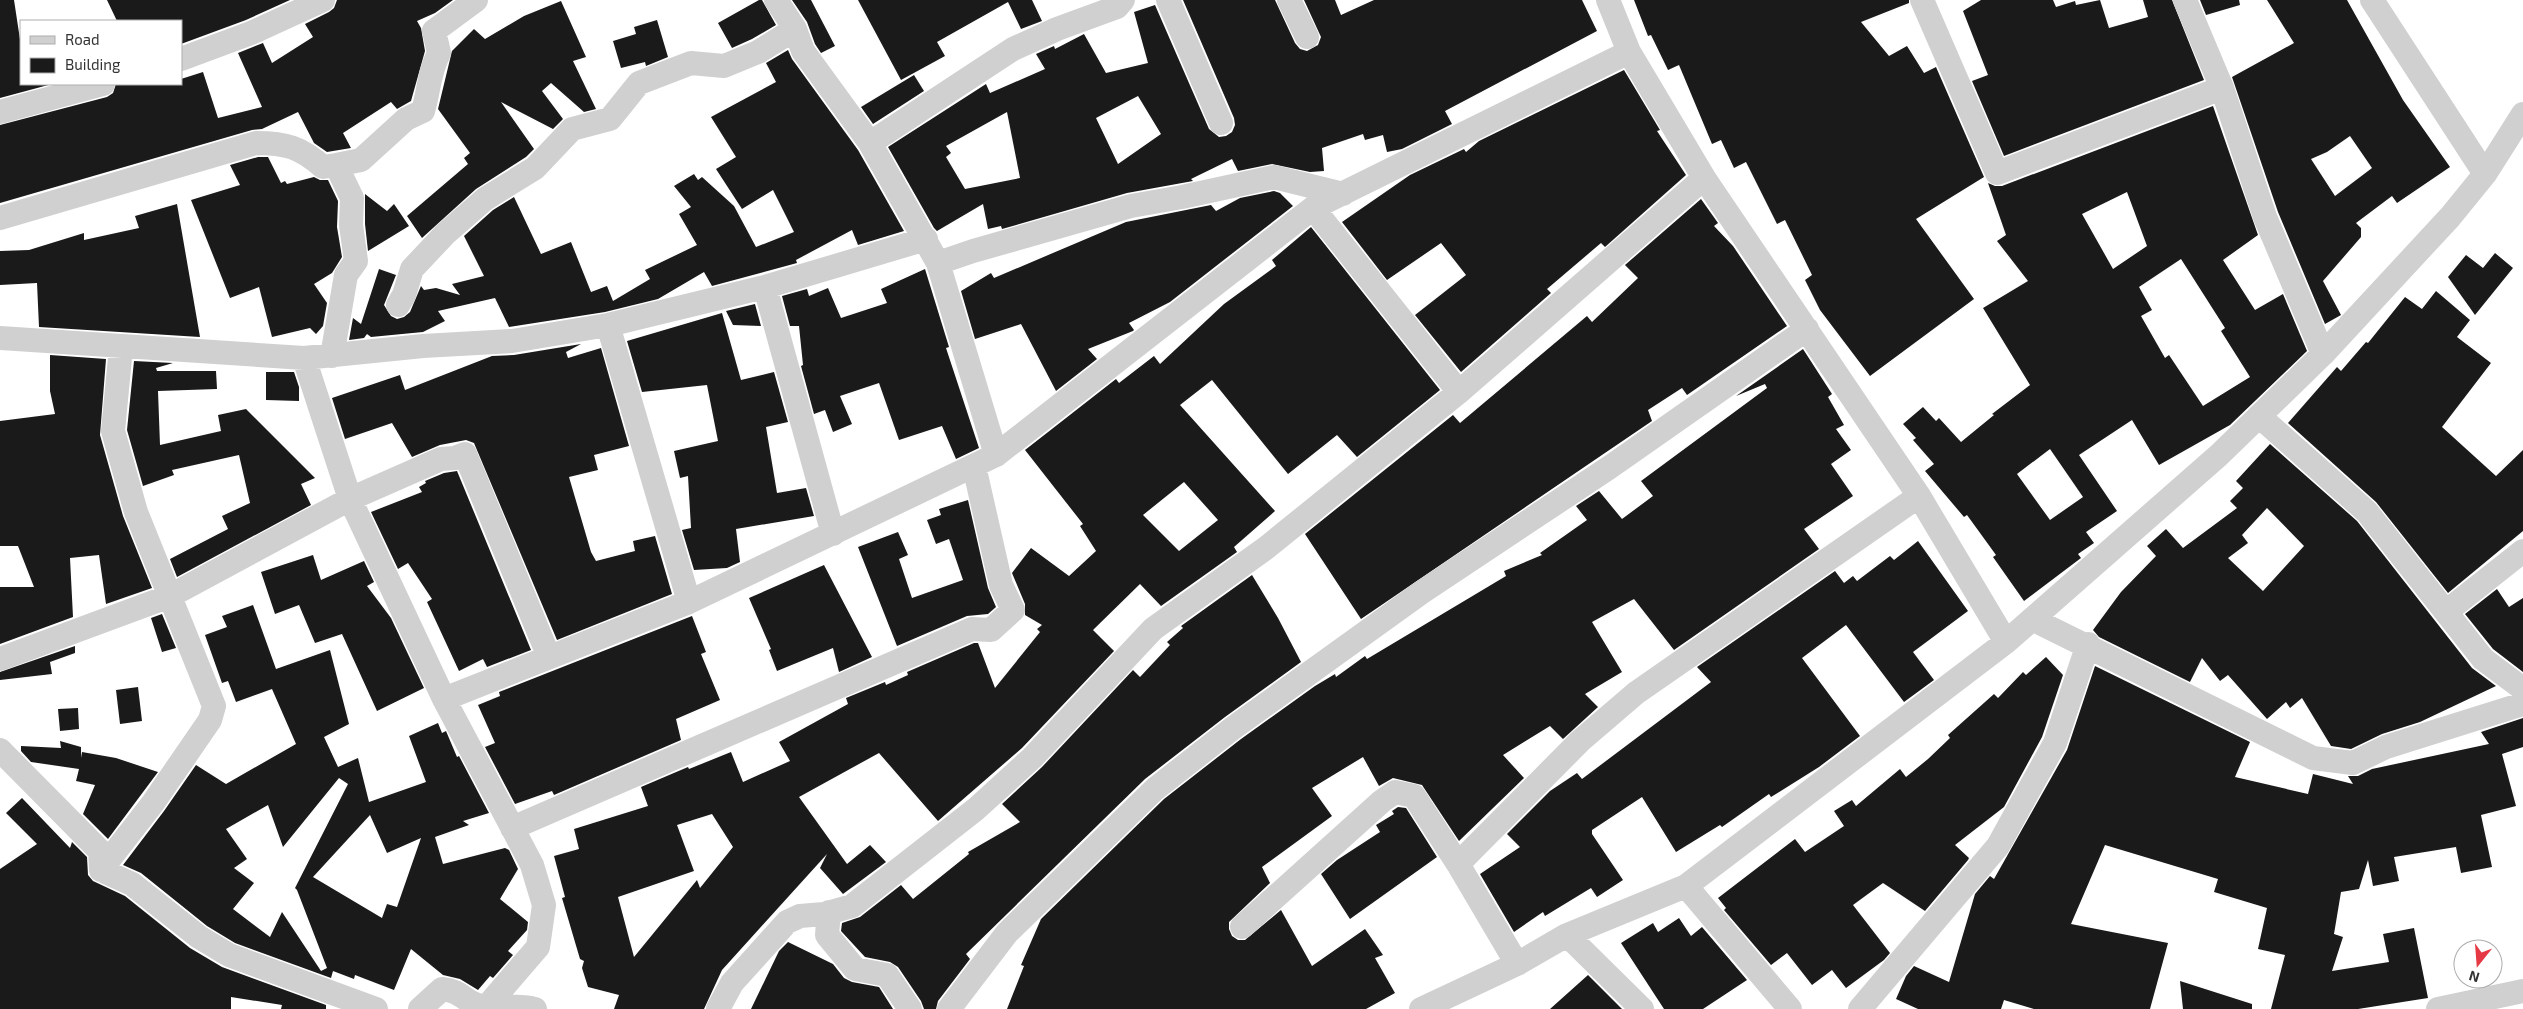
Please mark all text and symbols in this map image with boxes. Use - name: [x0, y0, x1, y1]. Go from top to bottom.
- legend: [20, 20, 182, 85]
- text: Road: [65, 30, 100, 48]
- text: Building: [65, 55, 121, 73]
- north arrow: [2453, 939, 2503, 989]
- text: N: [2467, 967, 2481, 987]

